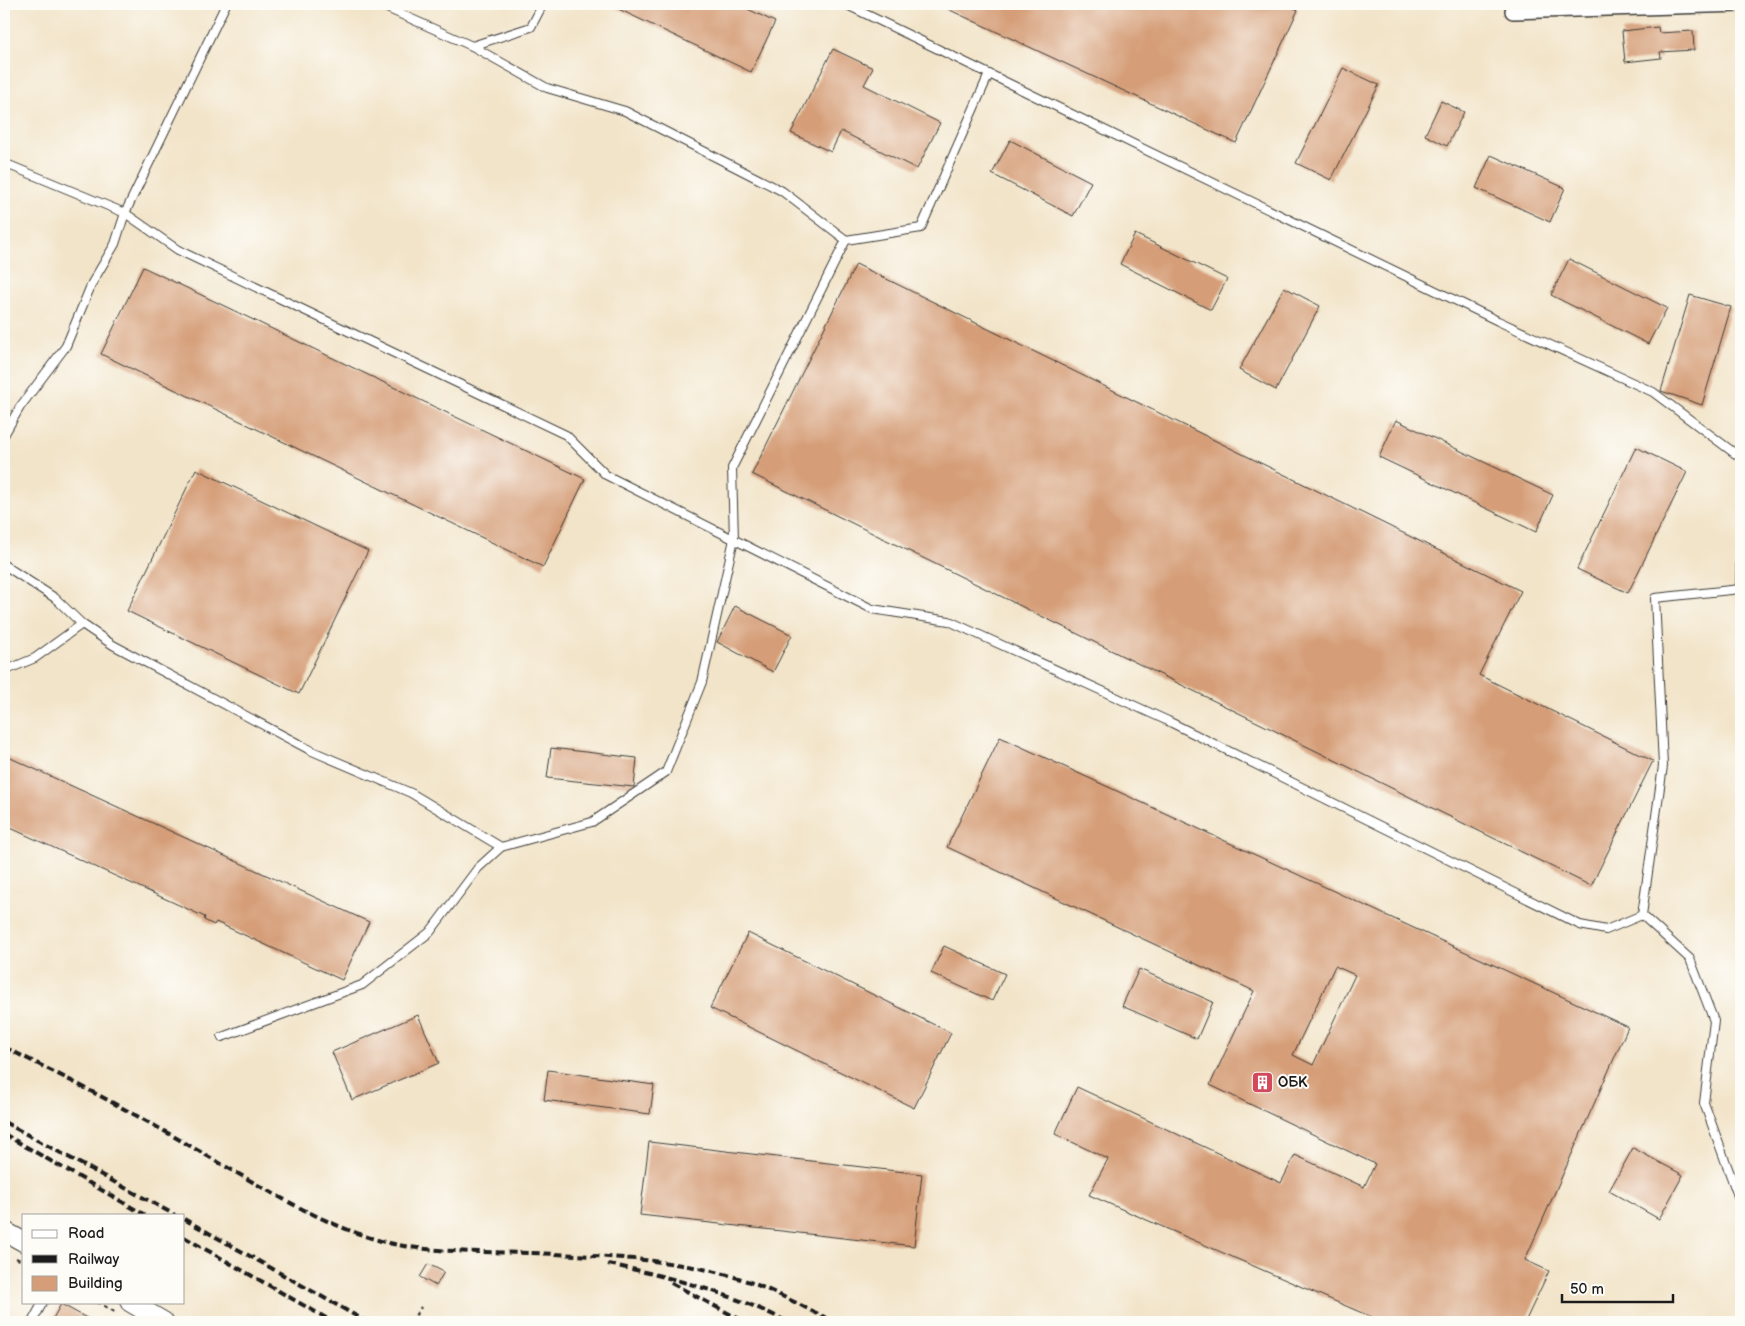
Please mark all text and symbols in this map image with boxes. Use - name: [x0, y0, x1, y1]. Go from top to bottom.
- building icon: ОБК: [1250, 1070, 1274, 1094]
- place label: ОБК: [1278, 1074, 1308, 1091]
- legend: [22, 1214, 185, 1304]
- text: Road: [68, 1224, 104, 1243]
- text: Railway: [68, 1250, 119, 1269]
- scale bar: [1562, 1271, 1674, 1303]
- text: Building: [68, 1274, 123, 1293]
- text: 50 m: [1570, 1280, 1604, 1299]

